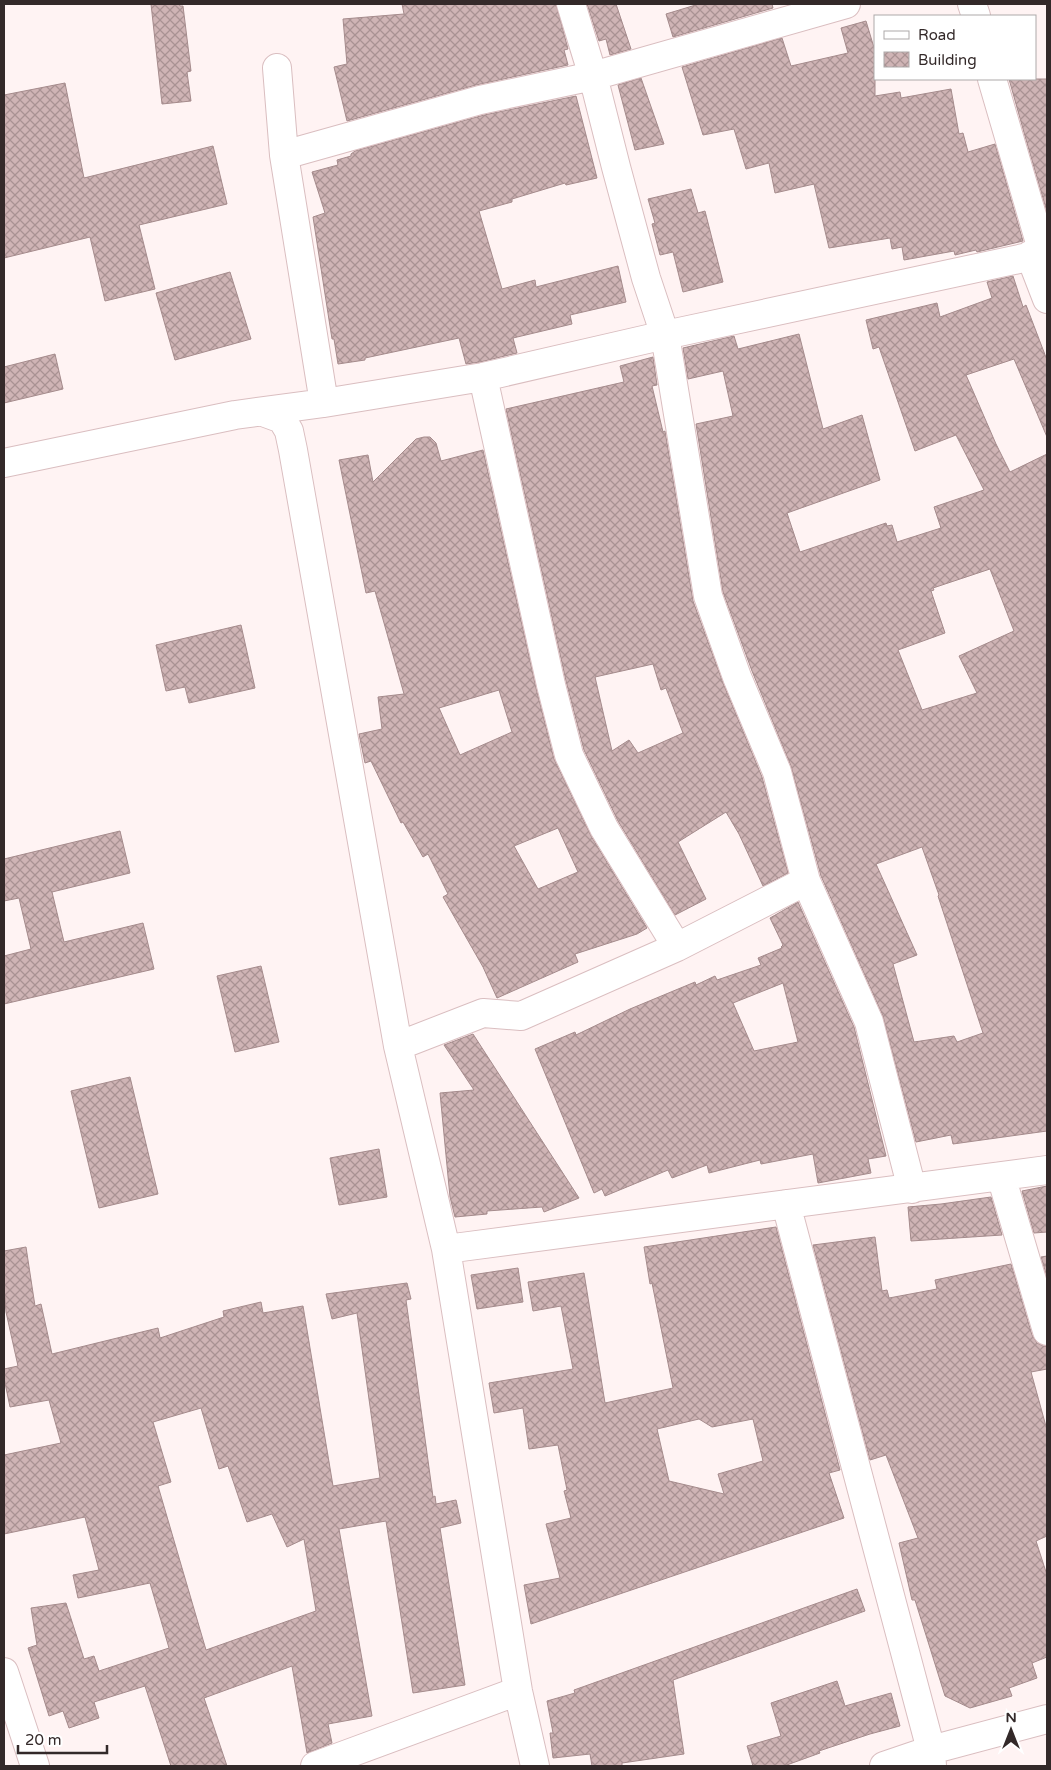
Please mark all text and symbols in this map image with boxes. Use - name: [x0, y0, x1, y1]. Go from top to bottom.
- legend: [874, 15, 1036, 80]
- text: Road: [918, 26, 956, 44]
- text: Building: [918, 51, 977, 69]
- north arrow: [986, 1705, 1036, 1755]
- text: N: [1005, 1709, 1017, 1726]
- scale bar: [18, 1722, 106, 1754]
- text: 20 m: [25, 1731, 62, 1749]

